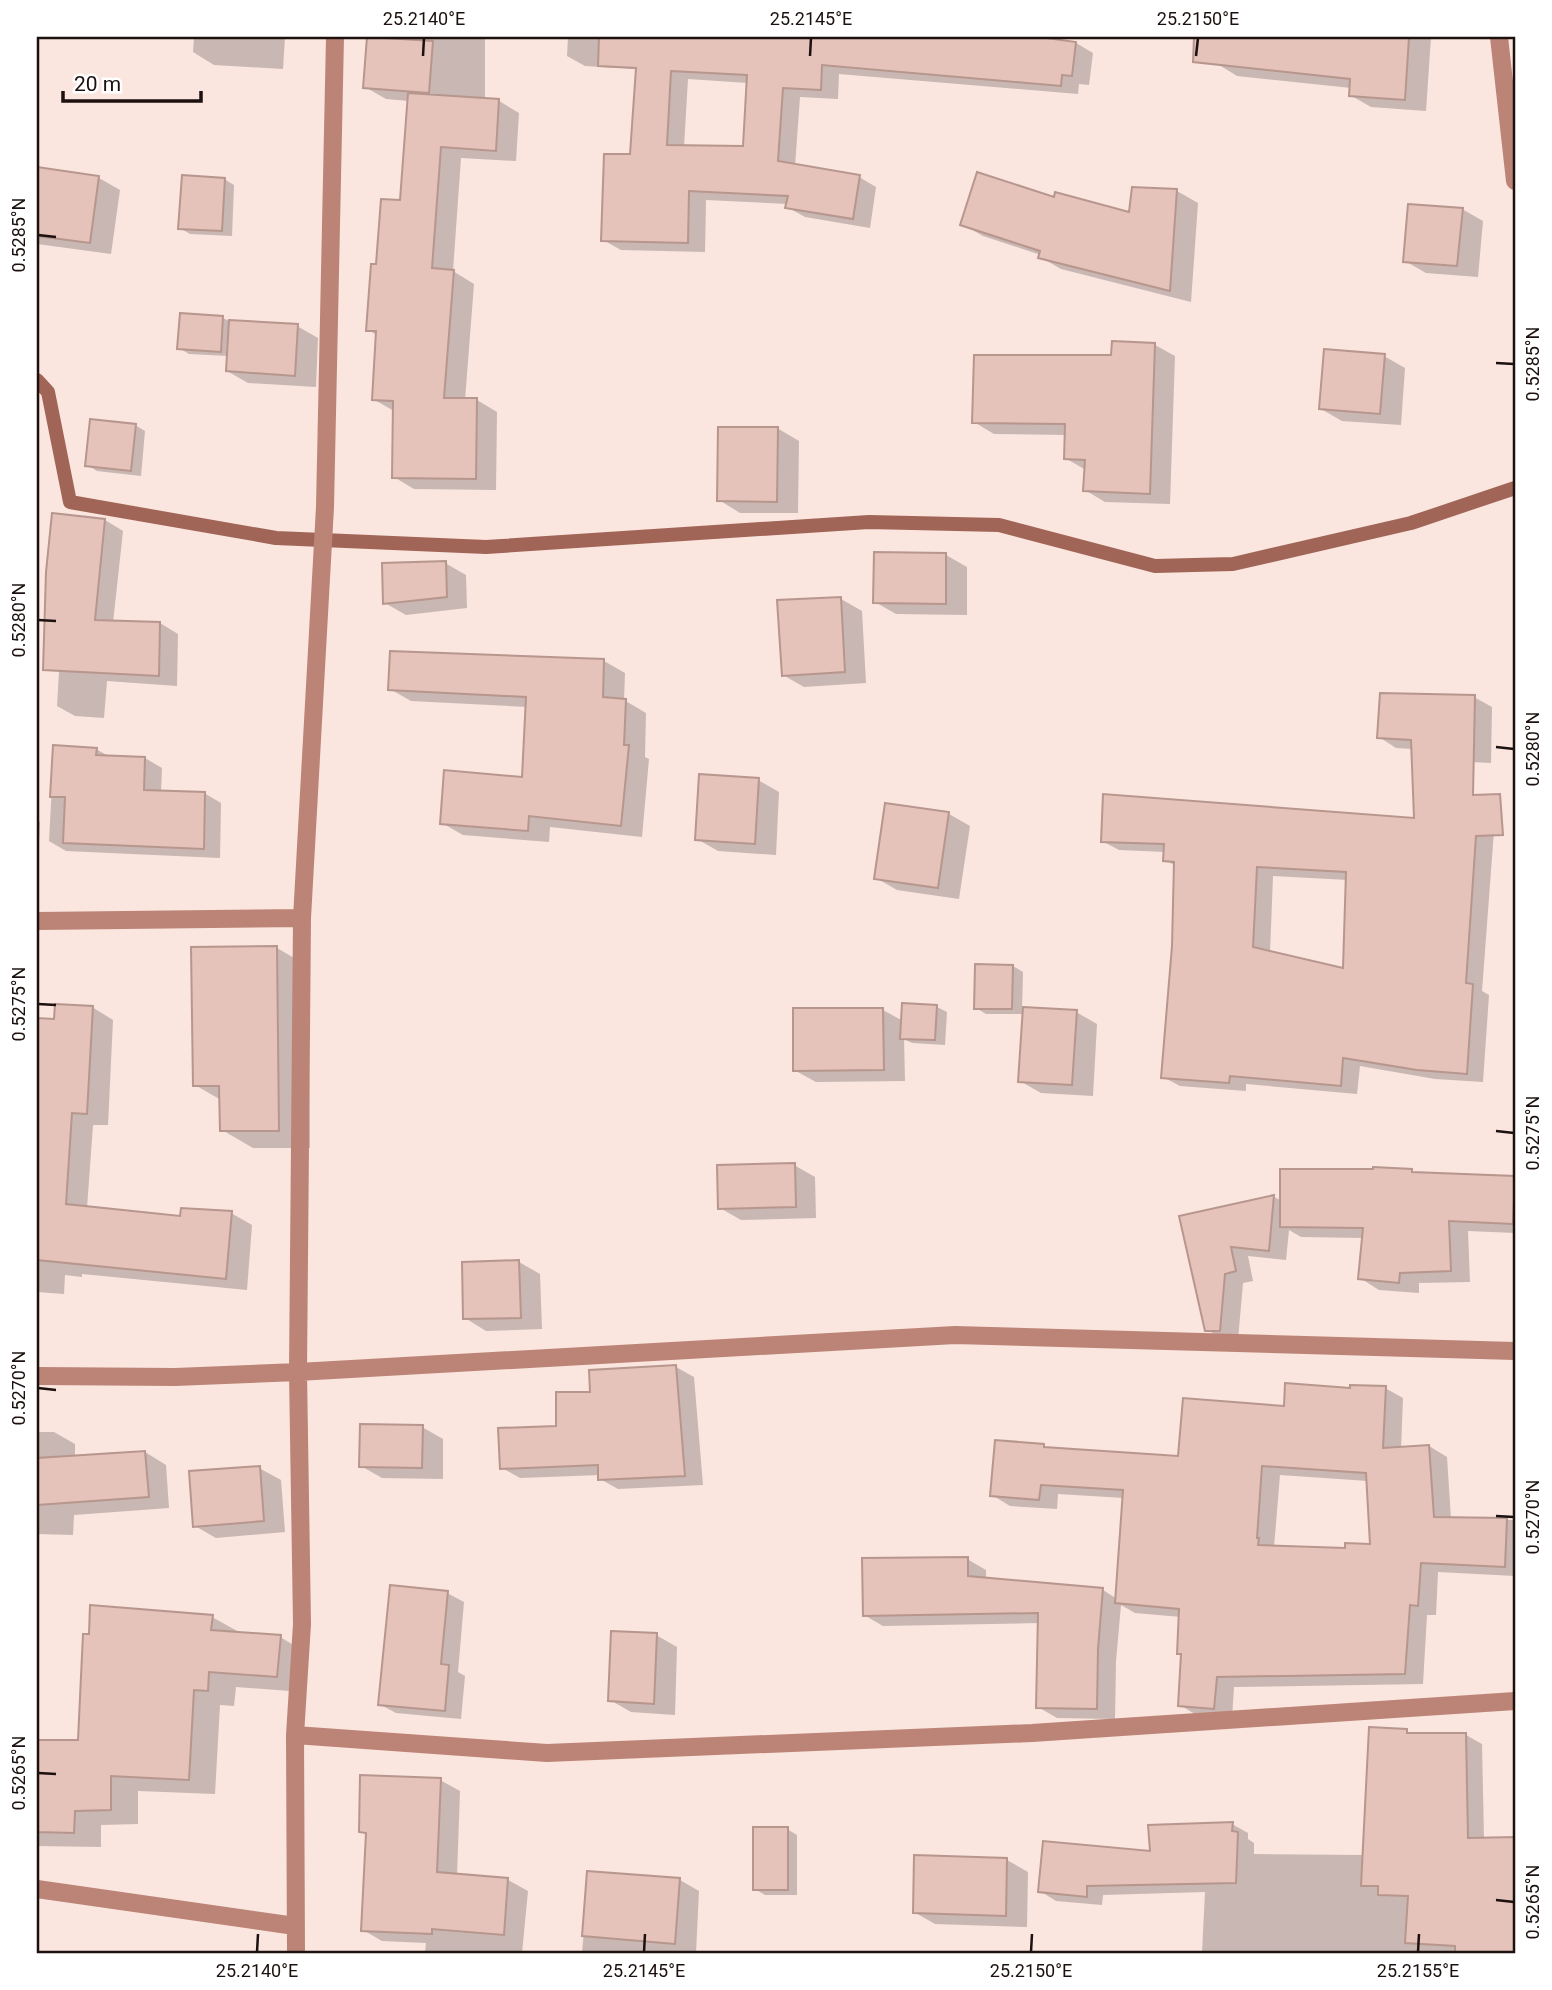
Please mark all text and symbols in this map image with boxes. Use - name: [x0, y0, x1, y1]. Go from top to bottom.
- text: 25.2140°E: [383, 8, 465, 29]
- text: 25.2145°E: [770, 8, 852, 29]
- text: 25.2150°E: [1157, 8, 1239, 29]
- scale bar: [63, 60, 201, 104]
- text: 20 m: [74, 72, 121, 96]
- text: 0.5285°N: [8, 198, 29, 272]
- text: 0.5285°N: [1522, 327, 1543, 401]
- text: 0.5280°N: [8, 583, 29, 657]
- text: 0.5280°N: [1522, 712, 1543, 786]
- text: 0.5275°N: [8, 967, 29, 1041]
- text: 0.5275°N: [1522, 1096, 1543, 1170]
- text: 0.5270°N: [8, 1351, 29, 1425]
- text: 0.5270°N: [1522, 1480, 1543, 1554]
- text: 0.5265°N: [8, 1736, 29, 1810]
- text: 0.5265°N: [1522, 1865, 1543, 1939]
- text: 25.2140°E: [216, 1960, 298, 1981]
- text: 25.2145°E: [603, 1960, 685, 1981]
- text: 25.2150°E: [990, 1960, 1072, 1981]
- text: 25.2155°E: [1377, 1960, 1459, 1981]

